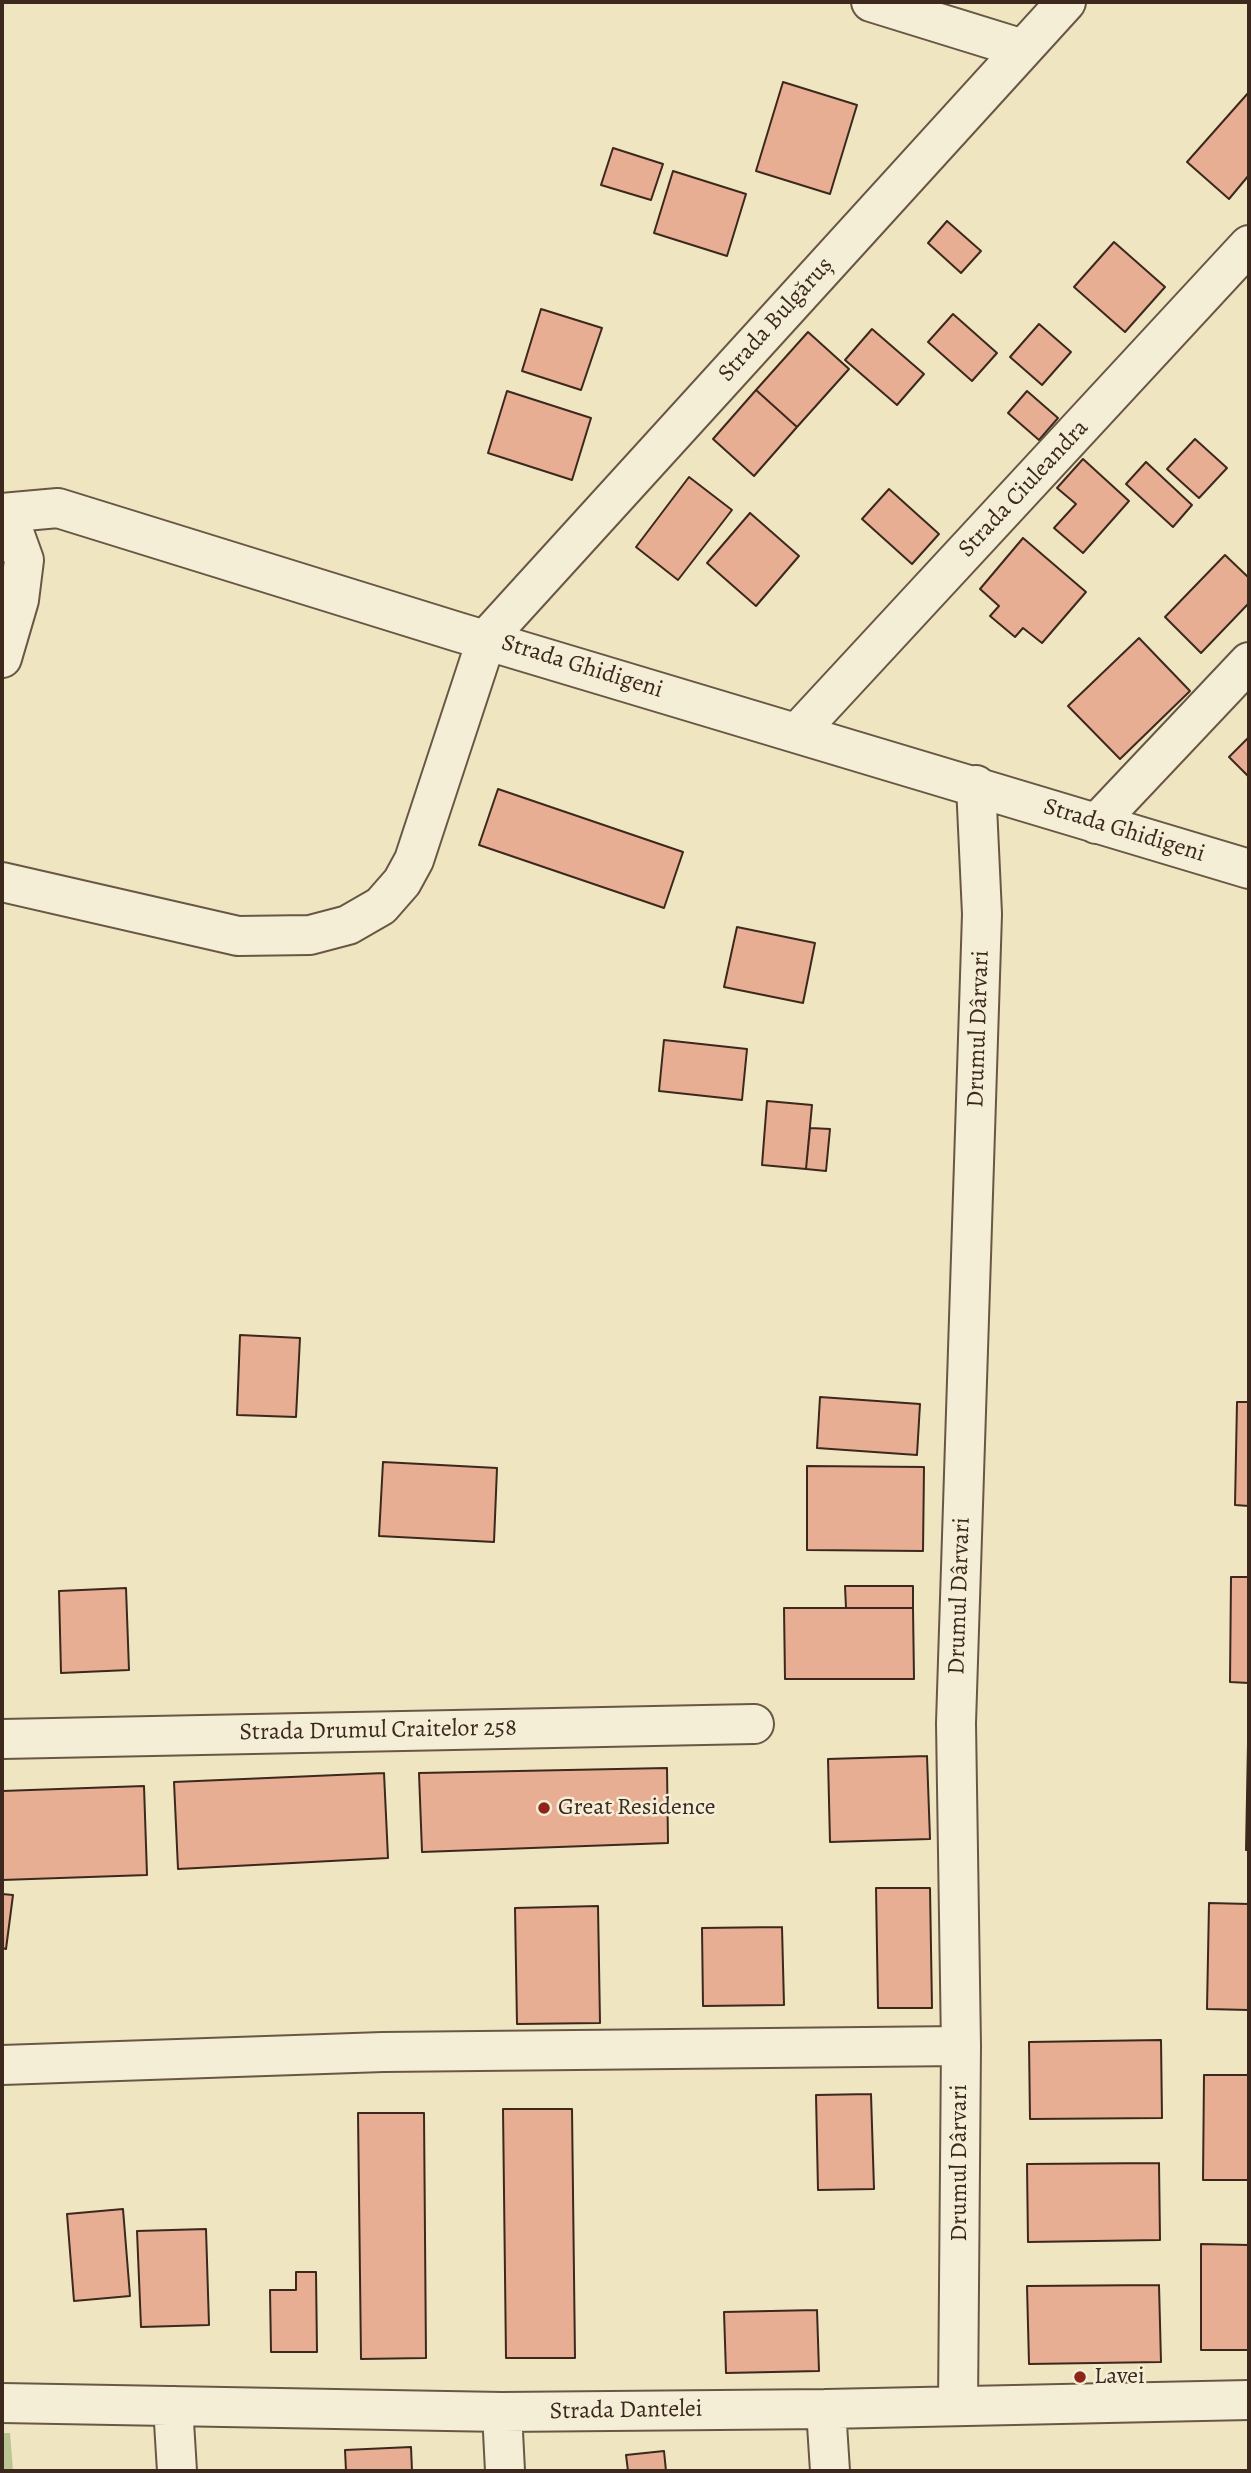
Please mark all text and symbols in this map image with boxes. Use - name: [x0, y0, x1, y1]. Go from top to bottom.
- street label: Strada Bulgăruș: [713, 252, 839, 388]
- street label: Strada Ciuleandra: [953, 414, 1095, 564]
- street label: Strada Ghidigeni: [498, 629, 666, 705]
- street label: Strada Ghidigeni: [1040, 793, 1208, 869]
- street label: Drumul Dârvari: [962, 950, 996, 1108]
- street label: Drumul Dârvari: [943, 1517, 977, 1675]
- street label: Strada Drumul Craitelor 258: [239, 1714, 517, 1748]
- place label: Great Residence: [558, 1794, 716, 1822]
- marker: Great Residence: [536, 1800, 552, 1816]
- street label: Drumul Dârvari: [946, 2084, 974, 2242]
- place label: Lavei: [1094, 2363, 1145, 2391]
- marker: Lavei: [1072, 2369, 1088, 2385]
- street label: Strada Dantelei: [549, 2395, 703, 2427]

